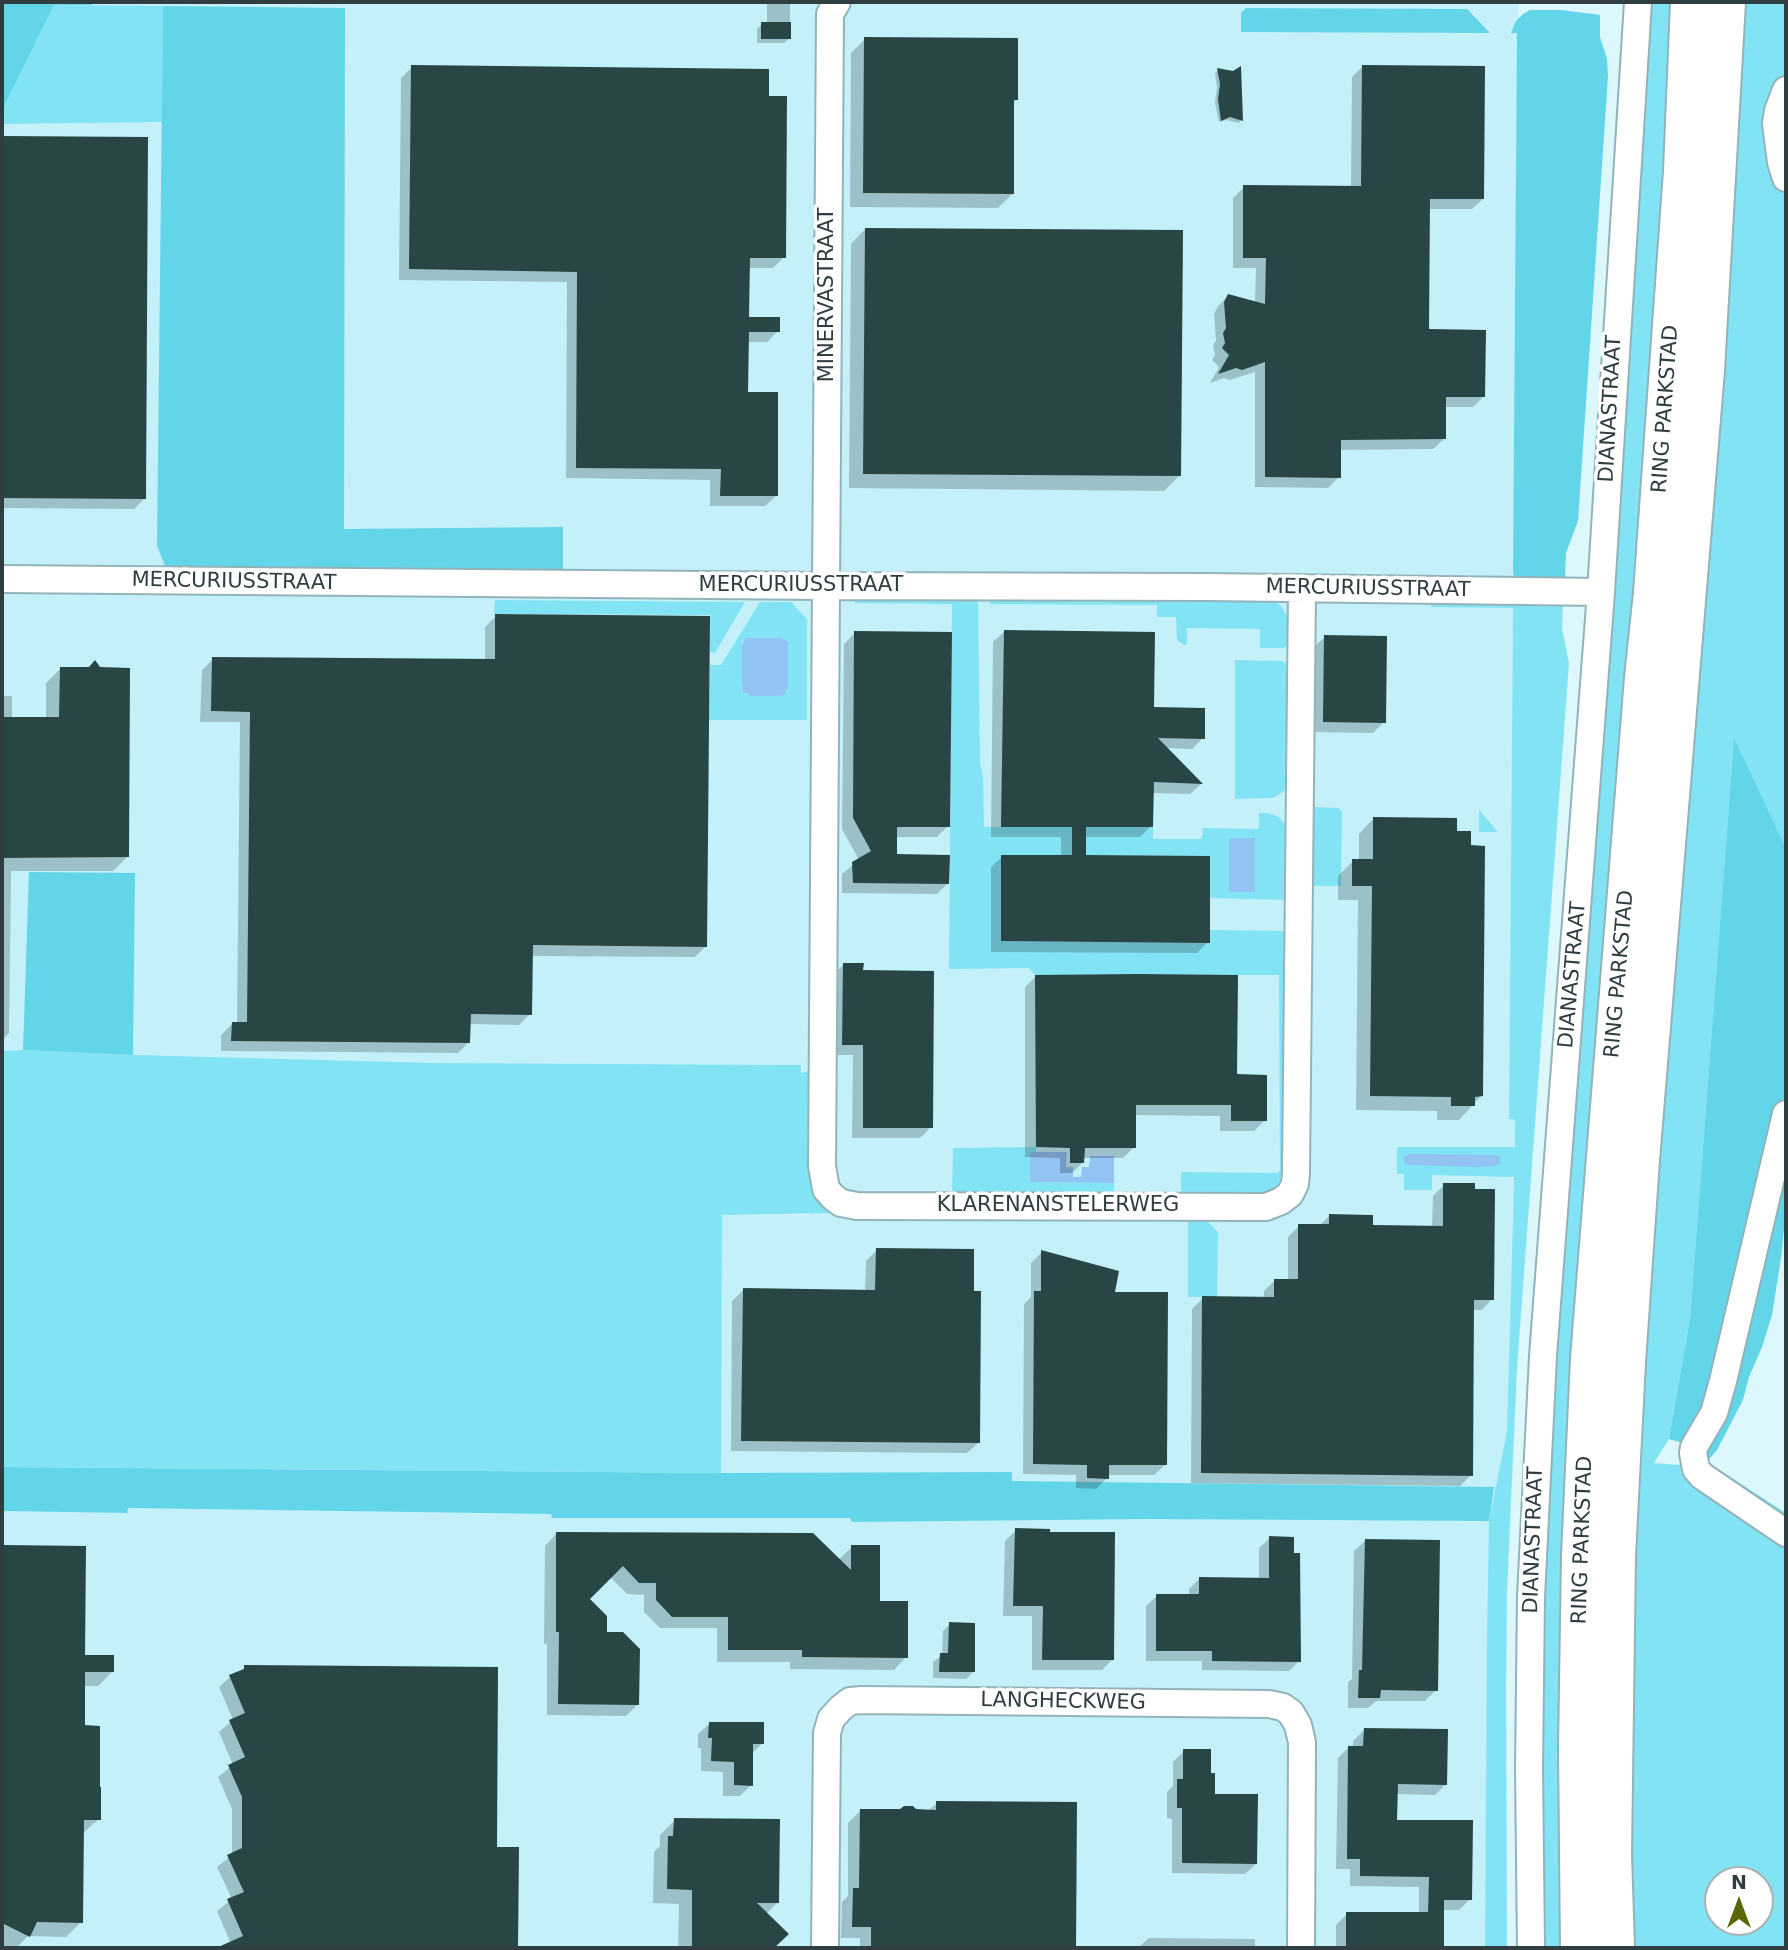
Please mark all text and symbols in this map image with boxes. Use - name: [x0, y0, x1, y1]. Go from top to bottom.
- street label: MINERVASTRAAT: [815, 208, 841, 382]
- street label: RING PARKSTAD: [1648, 324, 1684, 494]
- street label: DIANASTRAAT: [1595, 335, 1627, 483]
- street label: MERCURIUSSTRAAT: [131, 568, 337, 596]
- street label: MERCURIUSSTRAAT: [699, 573, 903, 599]
- street label: MERCURIUSSTRAAT: [1265, 575, 1471, 603]
- street label: RING PARKSTAD: [1600, 889, 1640, 1059]
- street label: DIANASTRAAT: [1554, 901, 1592, 1049]
- street label: KLARENANSTELERWEG: [937, 1193, 1179, 1219]
- street label: RING PARKSTAD: [1567, 1455, 1599, 1625]
- street label: DIANASTRAAT: [1519, 1466, 1549, 1614]
- street label: LANGHECKWEG: [980, 1688, 1146, 1716]
- north arrow: [1704, 1866, 1774, 1936]
- text: N: [1731, 1871, 1747, 1893]

